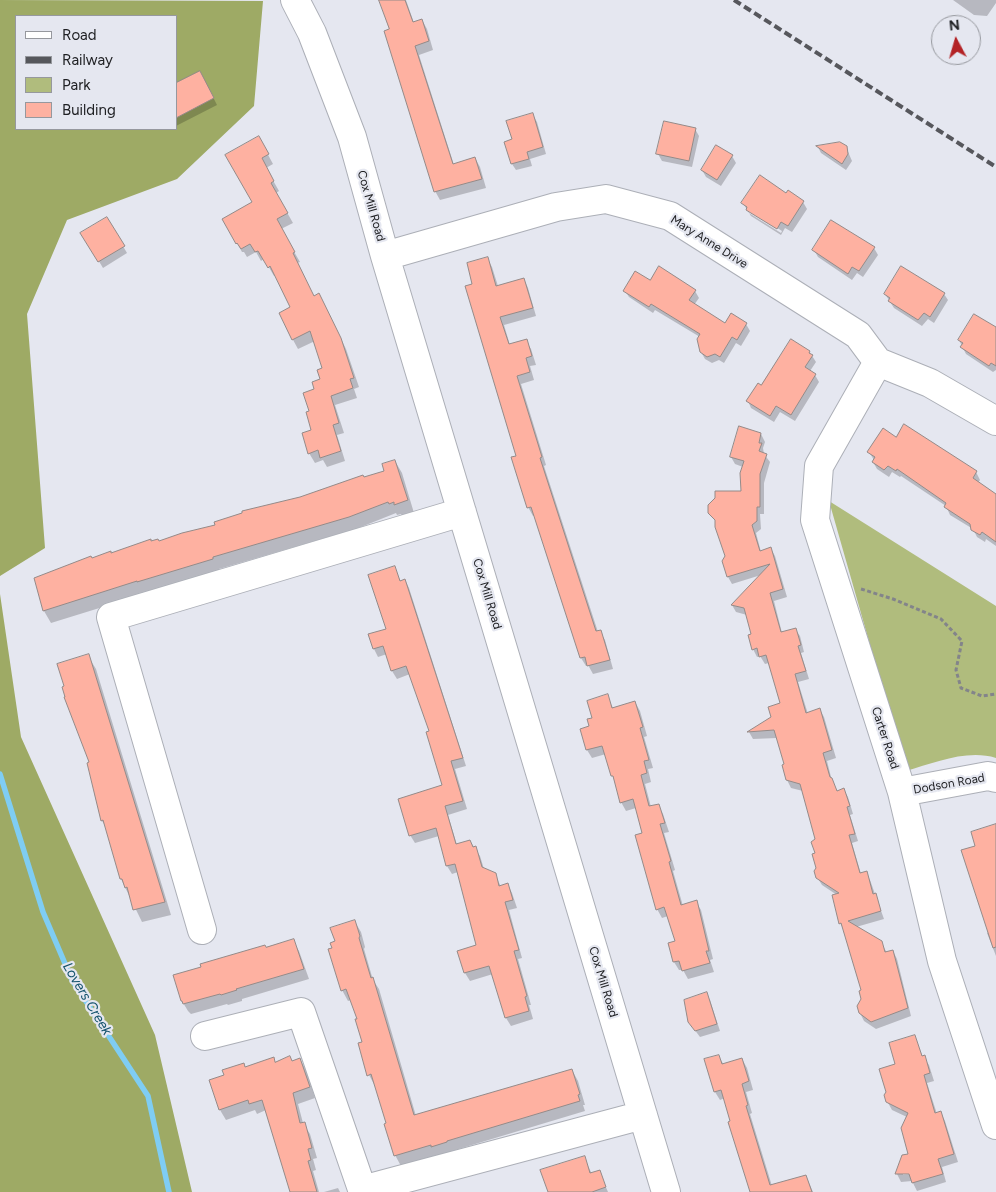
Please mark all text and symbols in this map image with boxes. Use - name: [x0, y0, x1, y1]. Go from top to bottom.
- legend: [15, 15, 178, 130]
- north arrow: [931, 15, 981, 65]
- text: N: [948, 17, 961, 35]
- text: Road: [62, 26, 97, 44]
- text: Railway: [62, 51, 113, 69]
- text: Park: [62, 76, 91, 94]
- text: Building: [62, 101, 116, 119]
- street label: Cox Mill Road: [354, 169, 388, 243]
- street label: Mary Anne Drive: [668, 212, 750, 272]
- street label: Cox Mill Road: [469, 557, 505, 631]
- street label: Carter Road: [868, 705, 902, 771]
- street label: Dodson Road: [912, 771, 986, 797]
- street label: Cox Mill Road: [585, 945, 621, 1019]
- water label: Lovers Creek: [59, 960, 115, 1038]

